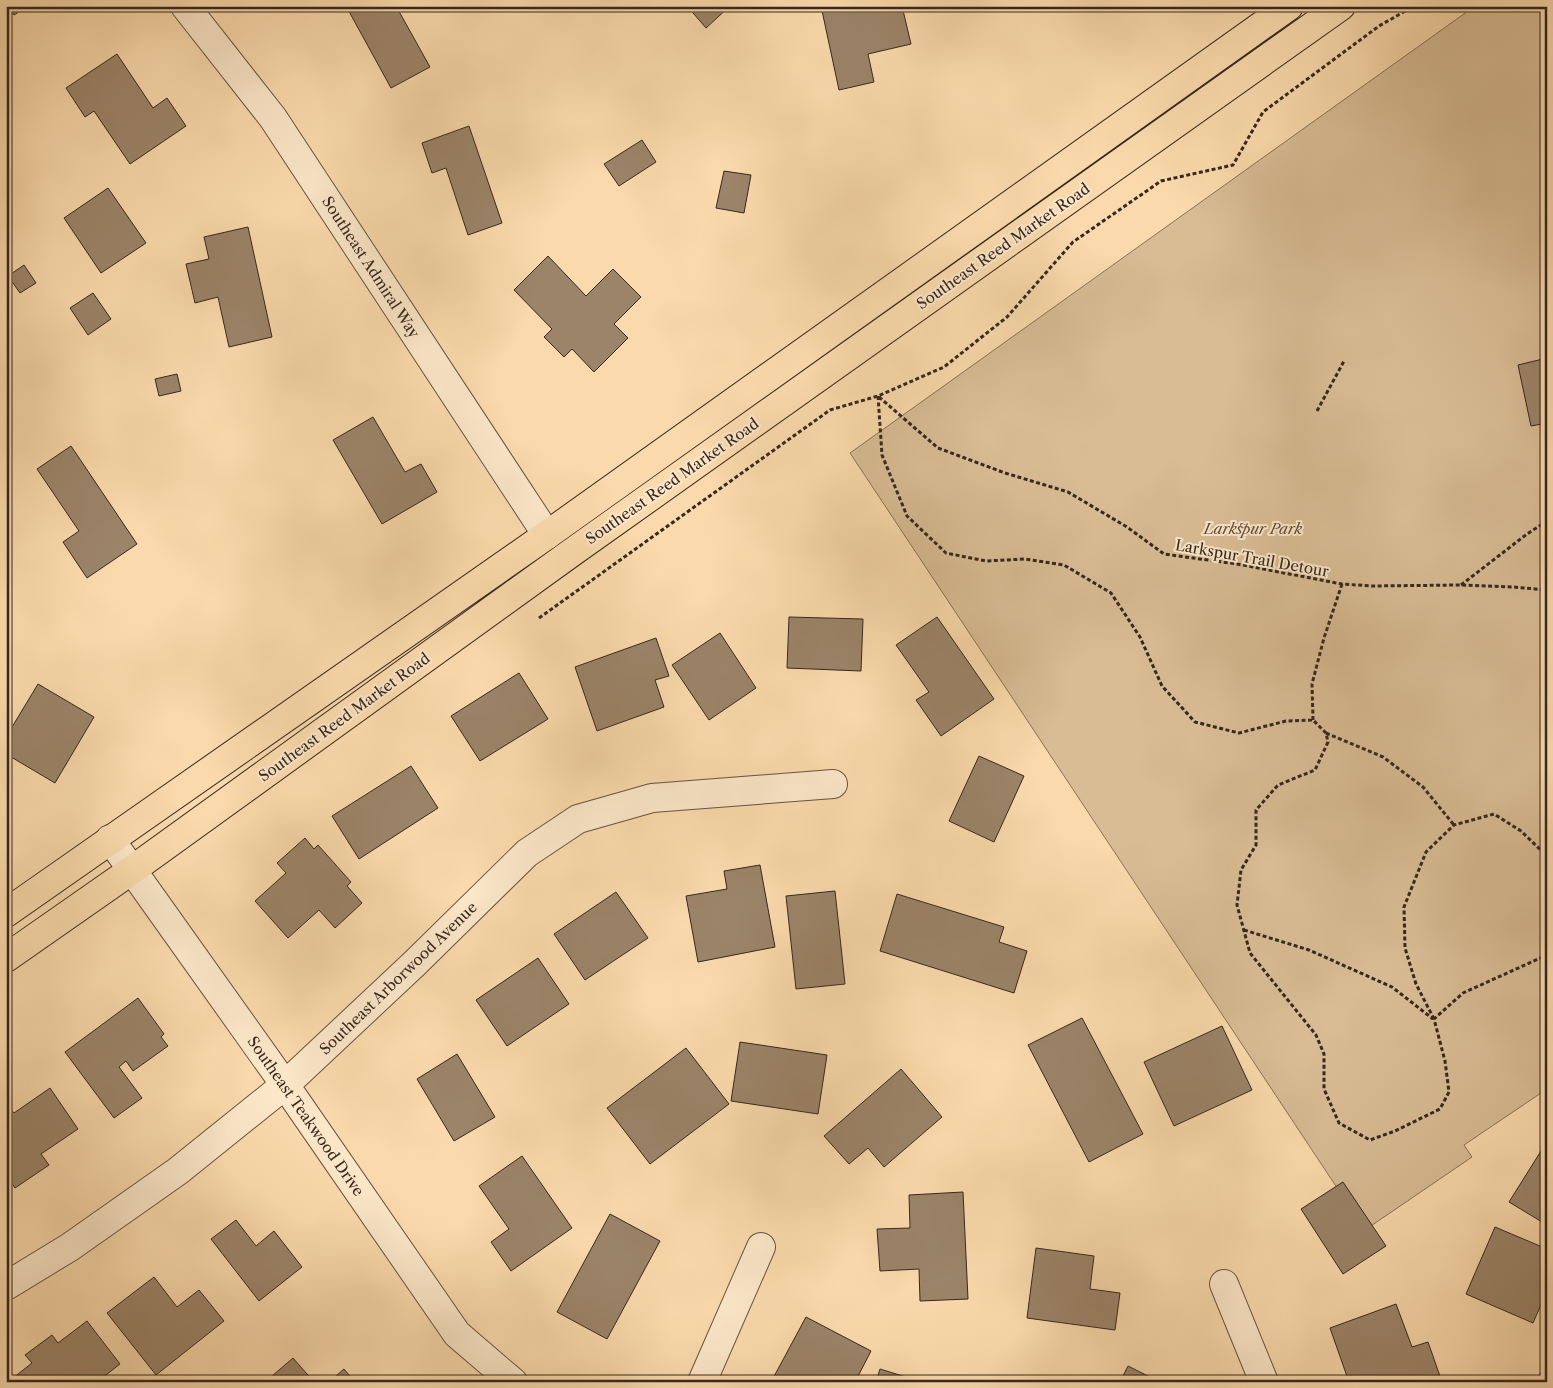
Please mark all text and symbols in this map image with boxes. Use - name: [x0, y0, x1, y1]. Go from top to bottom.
- street label: Southeast Reed Market Road: [913, 179, 1093, 313]
- street label: Southeast Admiral Way: [318, 193, 424, 342]
- street label: Southeast Reed Market Road: [582, 414, 762, 548]
- park label: Larkspur Park: [1203, 519, 1303, 538]
- street label: Larkspur Trail Detour: [1174, 535, 1331, 581]
- street label: Southeast Reed Market Road: [255, 648, 433, 786]
- street label: Southeast Arborwood Avenue: [315, 898, 481, 1058]
- street label: Southeast Teakwood Drive: [244, 1032, 368, 1200]

